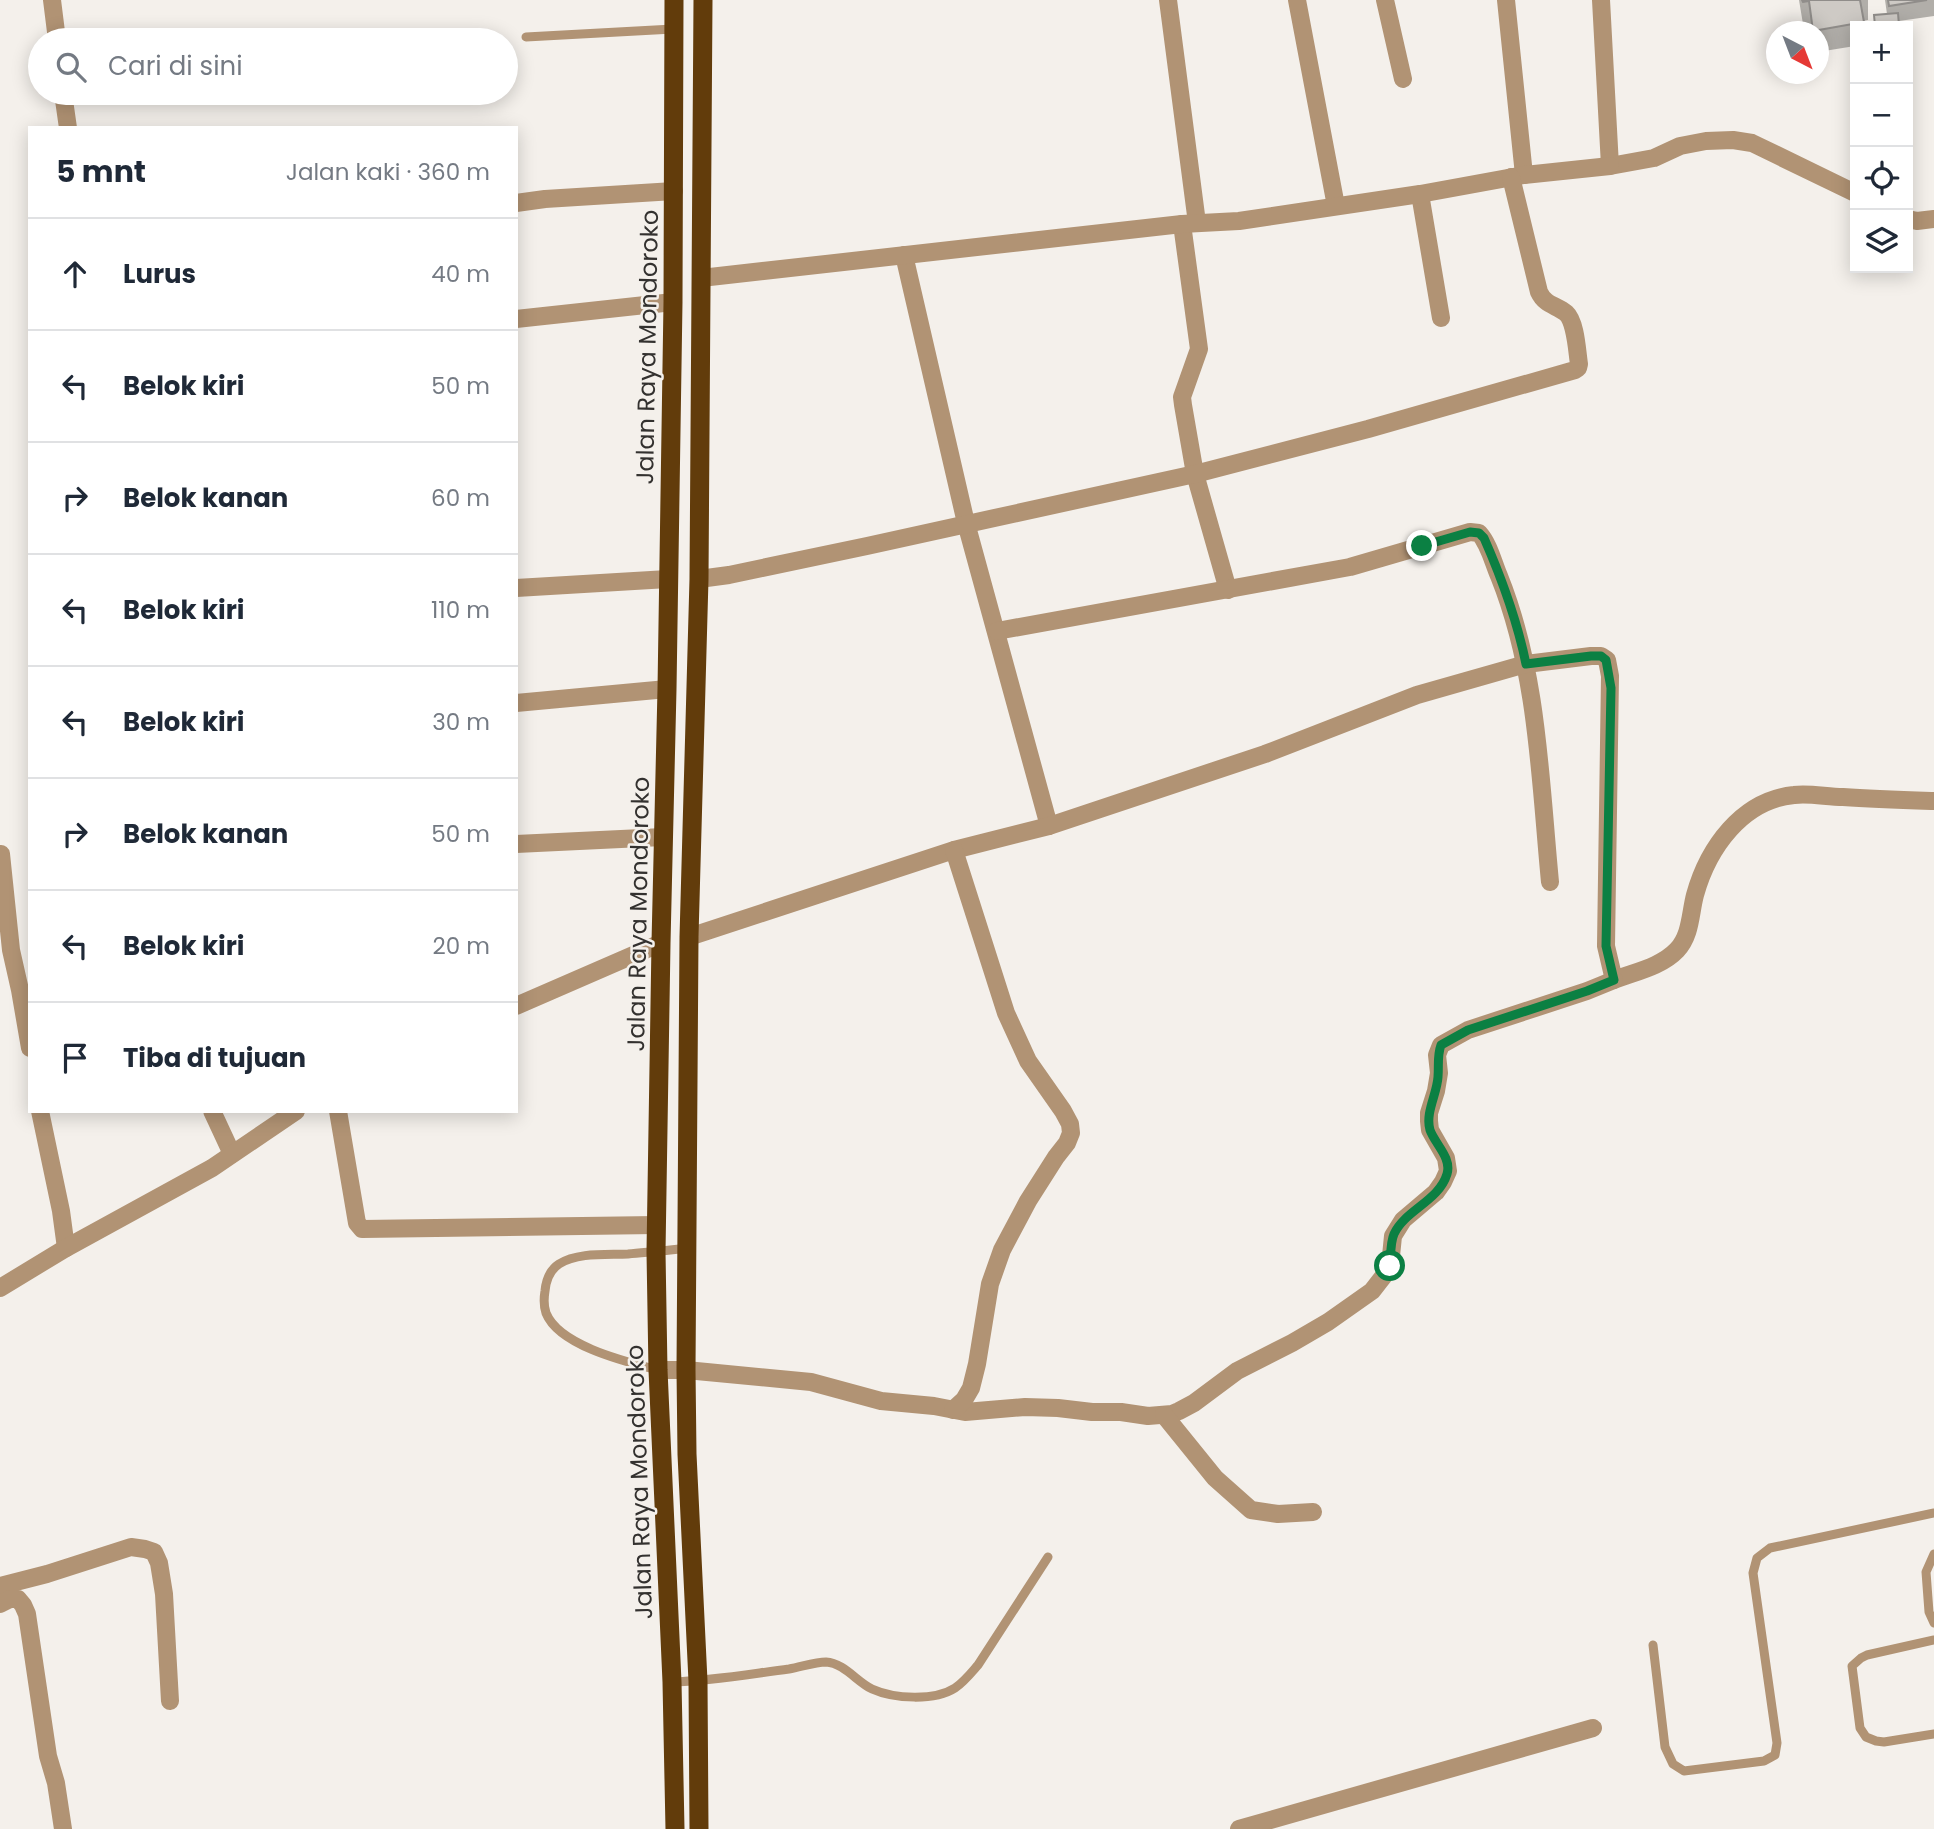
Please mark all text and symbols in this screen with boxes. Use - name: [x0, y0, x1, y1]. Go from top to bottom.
- north arrow: [1766, 21, 1829, 84]
- map controls: [1850, 21, 1913, 273]
- button: +: [1850, 21, 1913, 84]
- search box: [28, 28, 518, 105]
- icon: search: [52, 48, 90, 86]
- text: Cari di sini: [108, 48, 243, 84]
- button: −: [1850, 84, 1913, 147]
- button: locate: [1850, 147, 1913, 210]
- text: 5 mnt: [56, 150, 146, 193]
- text: Jalan kaki · 360 m: [286, 156, 490, 188]
- street label: Jalan Raya Mondoroko: [628, 209, 666, 485]
- button: layers: [1850, 210, 1913, 273]
- icon: ahead: [56, 255, 94, 293]
- text: Lurus: [123, 256, 196, 292]
- text: 40 m: [431, 258, 490, 290]
- icon: left: [56, 367, 94, 405]
- text: Belok kiri: [123, 368, 245, 404]
- text: 50 m: [431, 370, 490, 402]
- icon: right: [56, 479, 94, 517]
- text: Belok kanan: [123, 480, 288, 516]
- text: 60 m: [431, 482, 490, 514]
- route end: [1406, 530, 1437, 561]
- icon: left: [56, 591, 94, 629]
- text: Belok kiri: [123, 592, 245, 628]
- text: 110 m: [431, 594, 490, 626]
- icon: left: [56, 703, 94, 741]
- text: Belok kiri: [123, 704, 245, 740]
- text: 30 m: [432, 706, 490, 738]
- street label: Jalan Raya Mondoroko: [619, 776, 657, 1052]
- icon: right: [56, 815, 94, 853]
- text: Belok kanan: [123, 816, 288, 852]
- text: 50 m: [431, 818, 490, 850]
- icon: left: [56, 927, 94, 965]
- text: Belok kiri: [123, 928, 245, 964]
- text: 20 m: [432, 930, 490, 962]
- icon: arrive: [56, 1039, 94, 1077]
- text: Tiba di tujuan: [123, 1040, 306, 1076]
- route start: [1374, 1250, 1405, 1281]
- street label: Jalan Raya Mondoroko: [618, 1344, 660, 1620]

